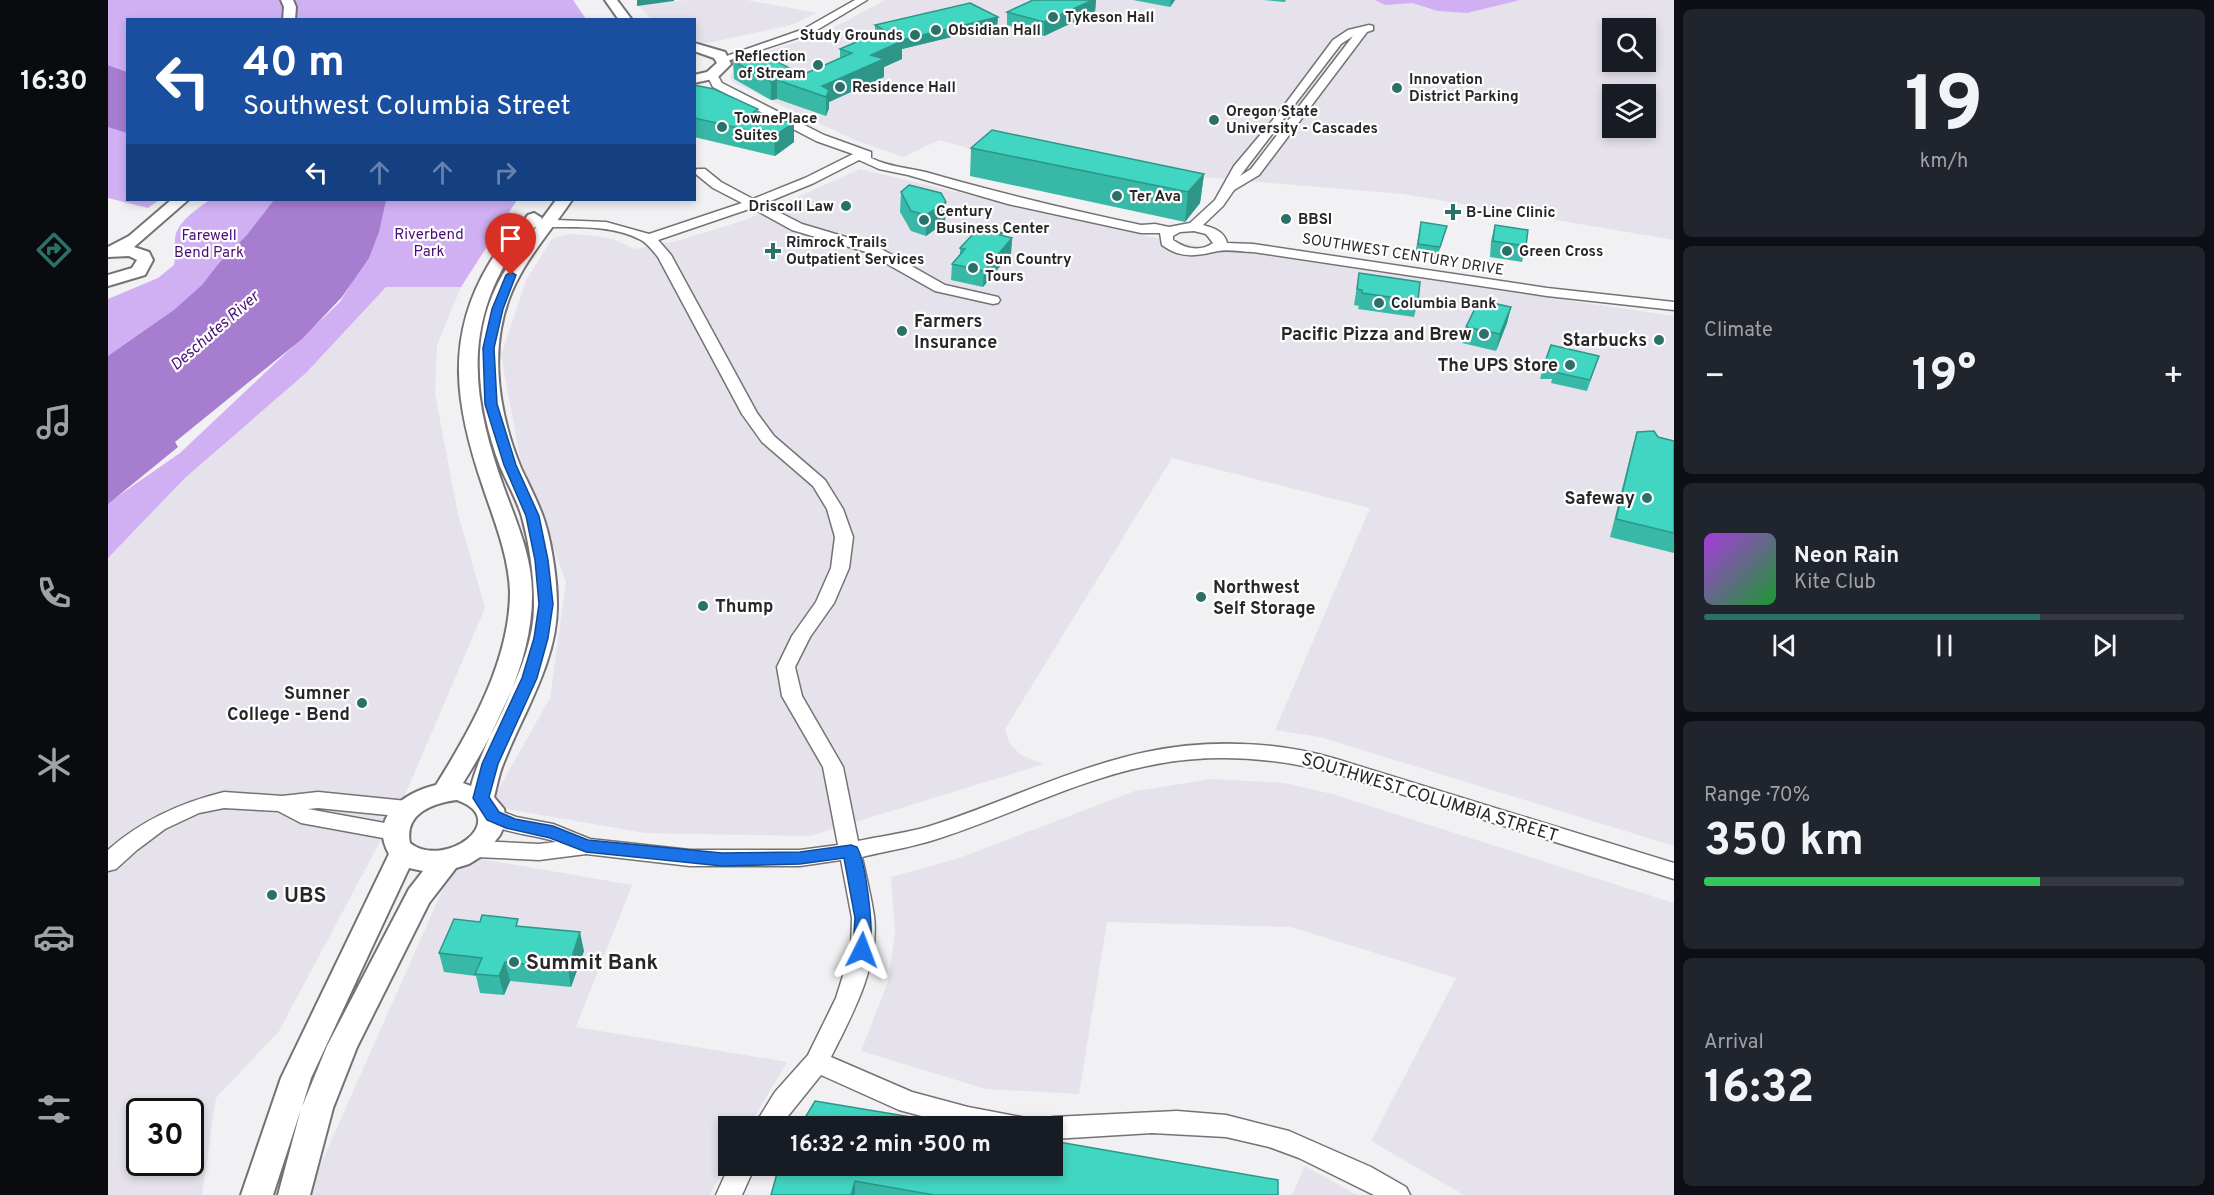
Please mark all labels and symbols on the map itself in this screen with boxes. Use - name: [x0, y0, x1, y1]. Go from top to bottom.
- place label: Tykeson Hall: [1065, 9, 1154, 28]
- marker: Tykeson Hall: [1046, 10, 1060, 24]
- place label: Obsidian Hall: [948, 22, 1041, 41]
- marker: Obsidian Hall: [929, 23, 943, 37]
- place label: Study Grounds: [800, 27, 903, 46]
- marker: Study Grounds: [908, 28, 922, 42]
- place label: Reflection of Stream: [734, 48, 806, 84]
- marker: Reflection of Stream: [811, 58, 825, 72]
- place label: Innovation District Parking: [1409, 71, 1519, 107]
- place label: Residence Hall: [852, 79, 956, 98]
- marker: Residence Hall: [833, 80, 847, 94]
- marker: Innovation District Parking: [1390, 81, 1404, 95]
- place label: Oregon State University - Cascades: [1226, 103, 1378, 139]
- place label: TownePlace Suites: [734, 110, 817, 146]
- marker: Oregon State University - Cascades: [1207, 113, 1221, 127]
- marker: TownePlace Suites: [715, 120, 729, 134]
- place label: Ter Ava: [1129, 188, 1181, 207]
- marker: Ter Ava: [1110, 189, 1124, 203]
- place label: Driscoll Law: [749, 198, 834, 217]
- marker: Driscoll Law: [839, 199, 853, 213]
- place label: Century Business Center: [936, 203, 1050, 239]
- marker: B-Line Clinic: [1444, 203, 1462, 221]
- place label: B-Line Clinic: [1466, 204, 1556, 223]
- place label: BBSI: [1298, 211, 1332, 230]
- marker: BBSI: [1279, 212, 1293, 226]
- pin: [485, 213, 536, 275]
- marker: Century Business Center: [917, 213, 931, 227]
- park label: Riverbend Park: [394, 226, 464, 262]
- park label: Farewell Bend Park: [174, 227, 244, 263]
- street label: SOUTHWEST CENTURY DRIVE: [1300, 230, 1505, 281]
- place label: Rimrock Trails Outpatient Services: [786, 234, 924, 270]
- marker: Rimrock Trails Outpatient Services: [764, 242, 782, 260]
- place label: Green Cross: [1519, 243, 1603, 262]
- marker: Green Cross: [1500, 244, 1514, 258]
- place label: Sun Country Tours: [985, 251, 1072, 287]
- marker: Sun Country Tours: [966, 261, 980, 275]
- water label: Deschutes River: [167, 286, 265, 376]
- place label: Columbia Bank: [1391, 295, 1497, 314]
- marker: Columbia Bank: [1372, 296, 1386, 310]
- place label: Farmers Insurance: [914, 311, 997, 355]
- marker: Farmers Insurance: [895, 324, 909, 338]
- place label: Pacific Pizza and Brew: [1281, 324, 1472, 347]
- marker: Pacific Pizza and Brew: [1477, 327, 1491, 341]
- place label: Starbucks: [1563, 330, 1647, 353]
- marker: Starbucks: [1652, 333, 1666, 347]
- place label: The UPS Store: [1437, 355, 1558, 378]
- marker: The UPS Store: [1563, 358, 1577, 372]
- place label: Safeway: [1564, 488, 1635, 511]
- marker: Safeway: [1640, 491, 1654, 505]
- place label: Northwest Self Storage: [1213, 577, 1316, 621]
- marker: Northwest Self Storage: [1194, 590, 1208, 604]
- place label: Thump: [715, 596, 773, 619]
- marker: Thump: [696, 599, 710, 613]
- place label: Sumner College - Bend: [227, 683, 350, 727]
- marker: Sumner College - Bend: [355, 696, 369, 710]
- street label: SOUTHWEST COLUMBIA STREET: [1298, 748, 1561, 848]
- place label: UBS: [284, 883, 326, 910]
- marker: UBS: [265, 888, 279, 902]
- position arrow: [830, 918, 894, 982]
- place label: Summit Bank: [526, 950, 659, 977]
- marker: Summit Bank: [507, 955, 521, 969]
- speed limit sign: 30: [126, 1098, 204, 1176]

